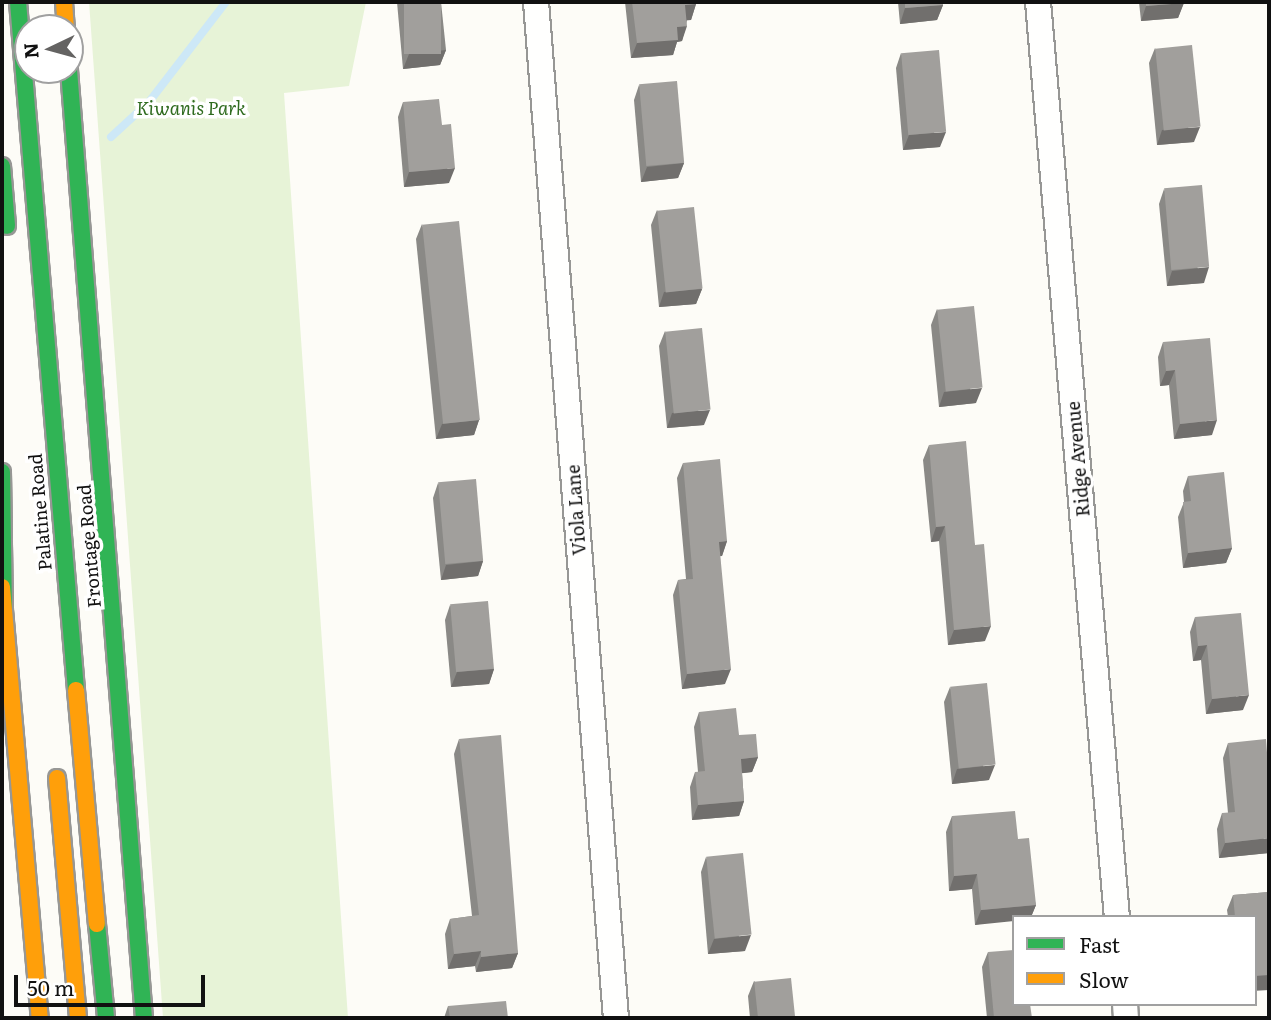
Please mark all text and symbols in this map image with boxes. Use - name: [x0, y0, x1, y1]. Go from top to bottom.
- north arrow: [14, 14, 84, 84]
- text: N: [15, 41, 45, 60]
- park label: Kiwanis Park: [136, 97, 246, 119]
- street label: Ridge Avenue: [1062, 400, 1094, 518]
- street label: Palatine Road: [24, 453, 56, 571]
- street label: Viola Lane: [562, 464, 590, 556]
- street label: Frontage Road: [73, 483, 105, 609]
- legend: [1012, 915, 1257, 1006]
- text: Fast: [1079, 928, 1120, 959]
- scale bar: [18, 960, 208, 1004]
- text: Slow: [1079, 963, 1129, 994]
- text: 50 m: [27, 971, 74, 1002]

